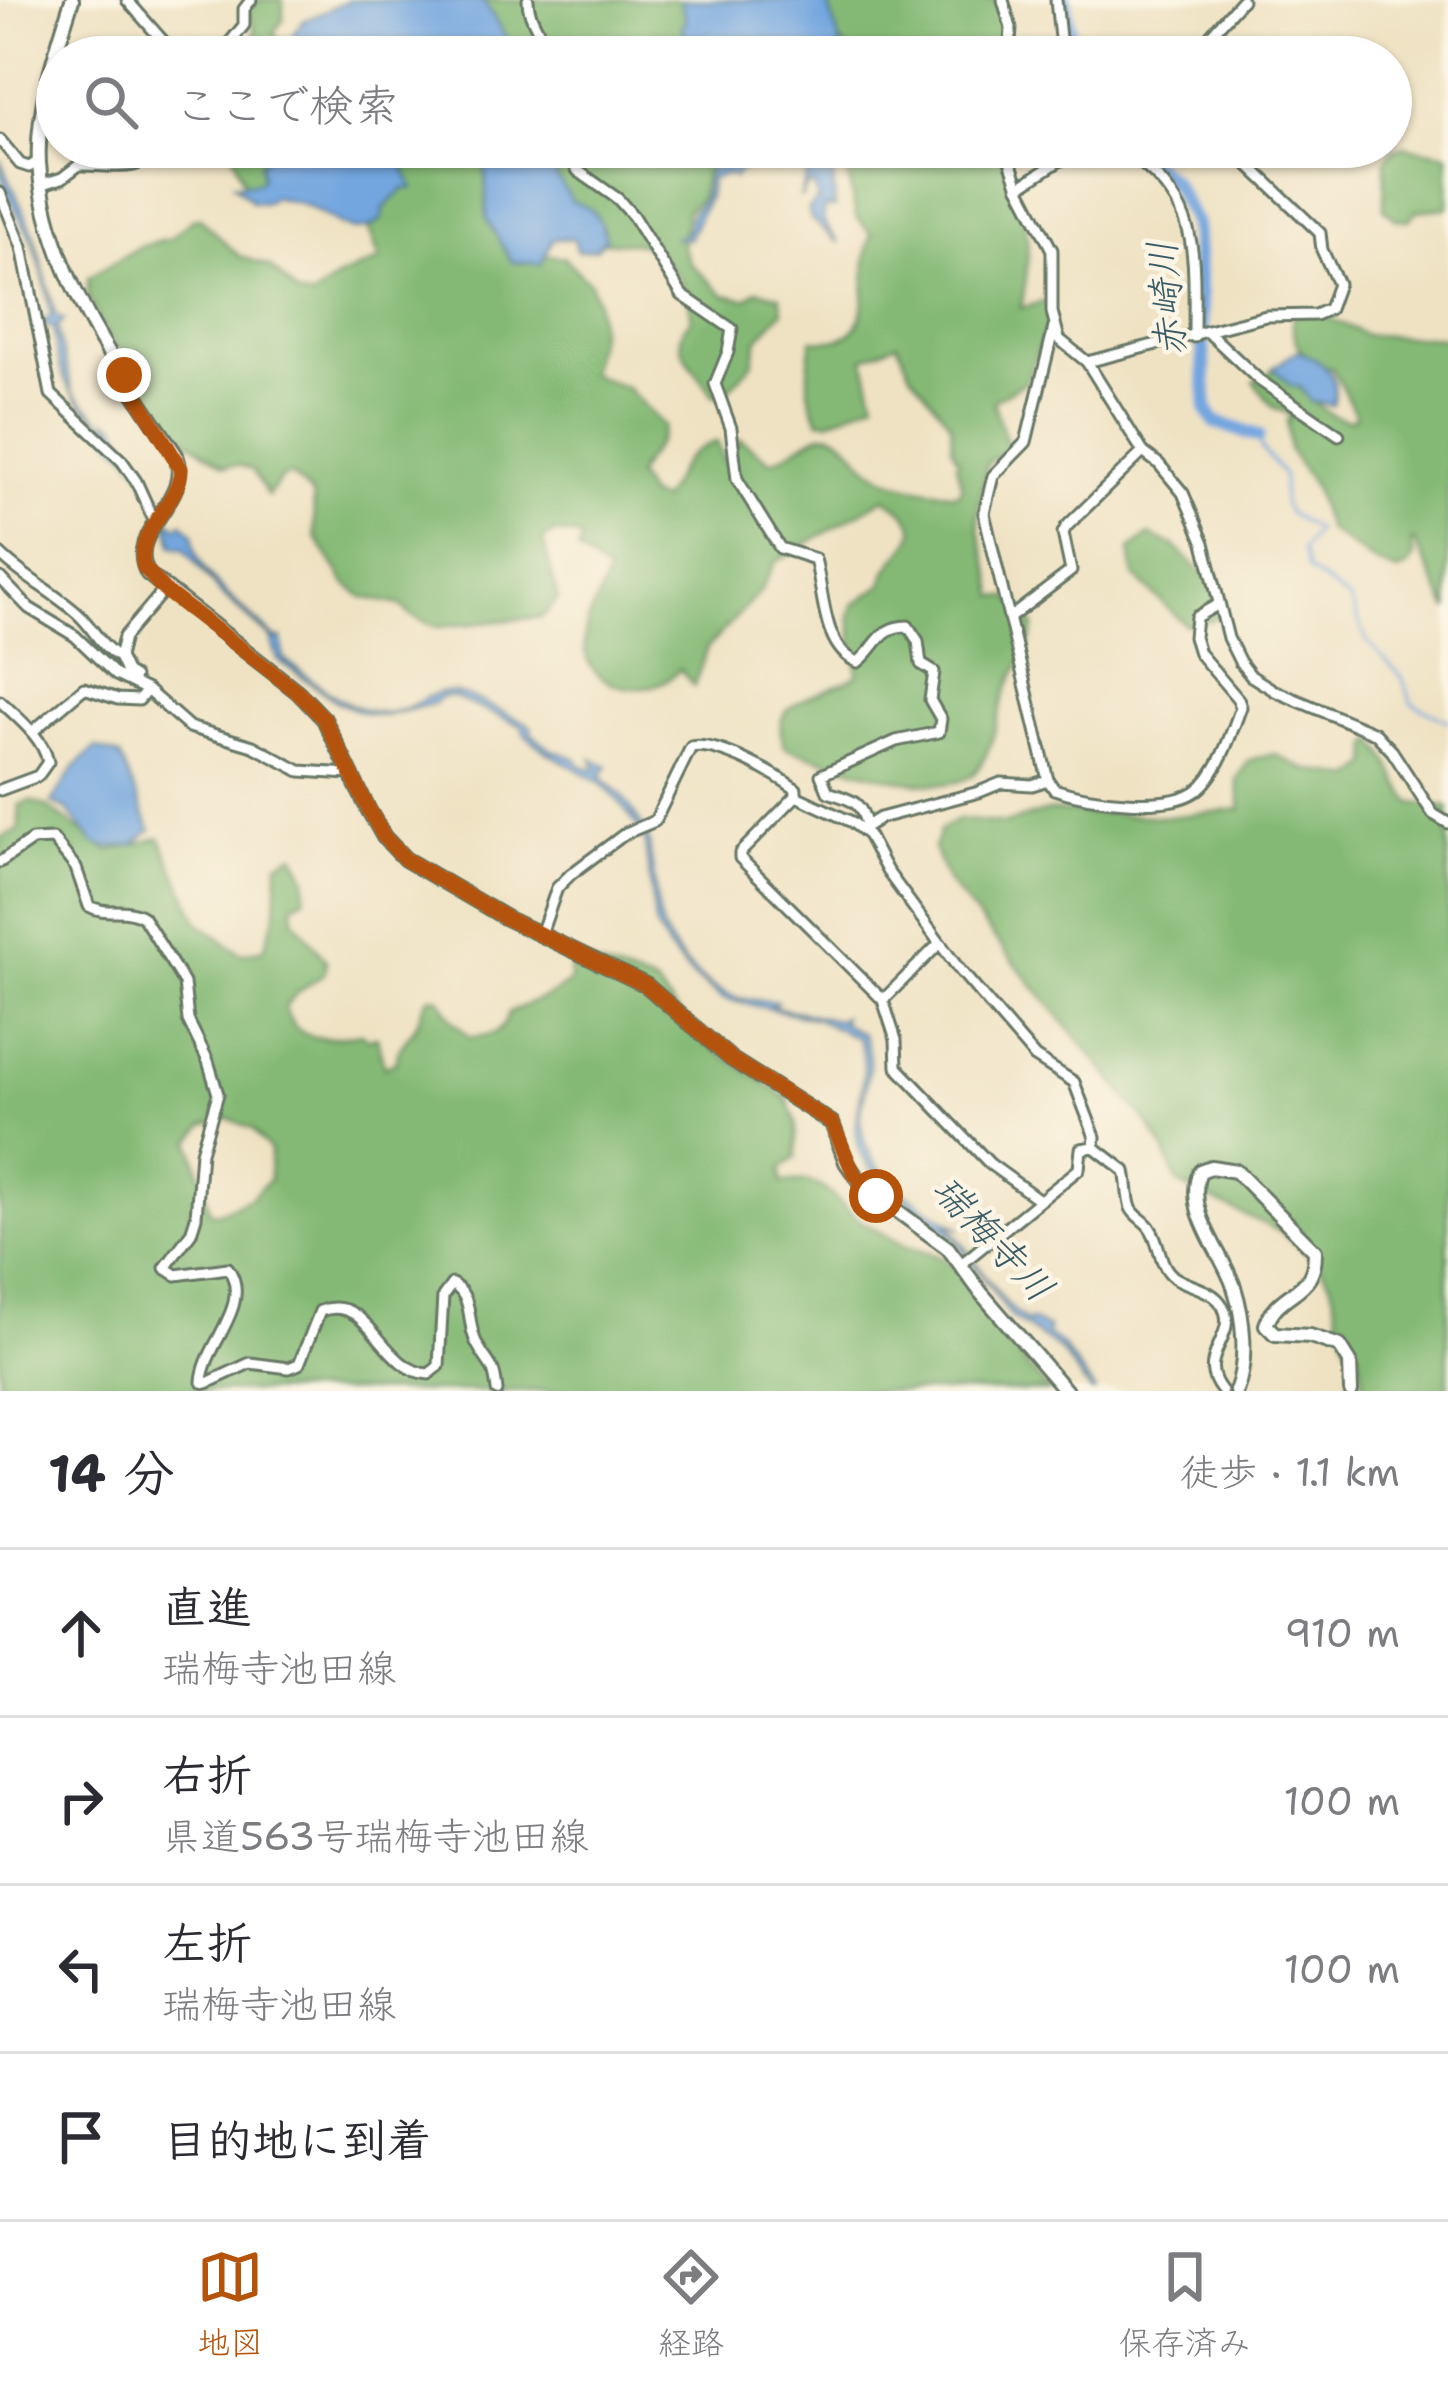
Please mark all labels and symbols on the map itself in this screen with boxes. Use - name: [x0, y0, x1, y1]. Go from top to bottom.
- water label: 赤崎川: [1135, 238, 1197, 360]
- route end: [97, 348, 151, 402]
- water label: 瑞梅寺川: [922, 1163, 1066, 1313]
- route start: [849, 1169, 903, 1223]

